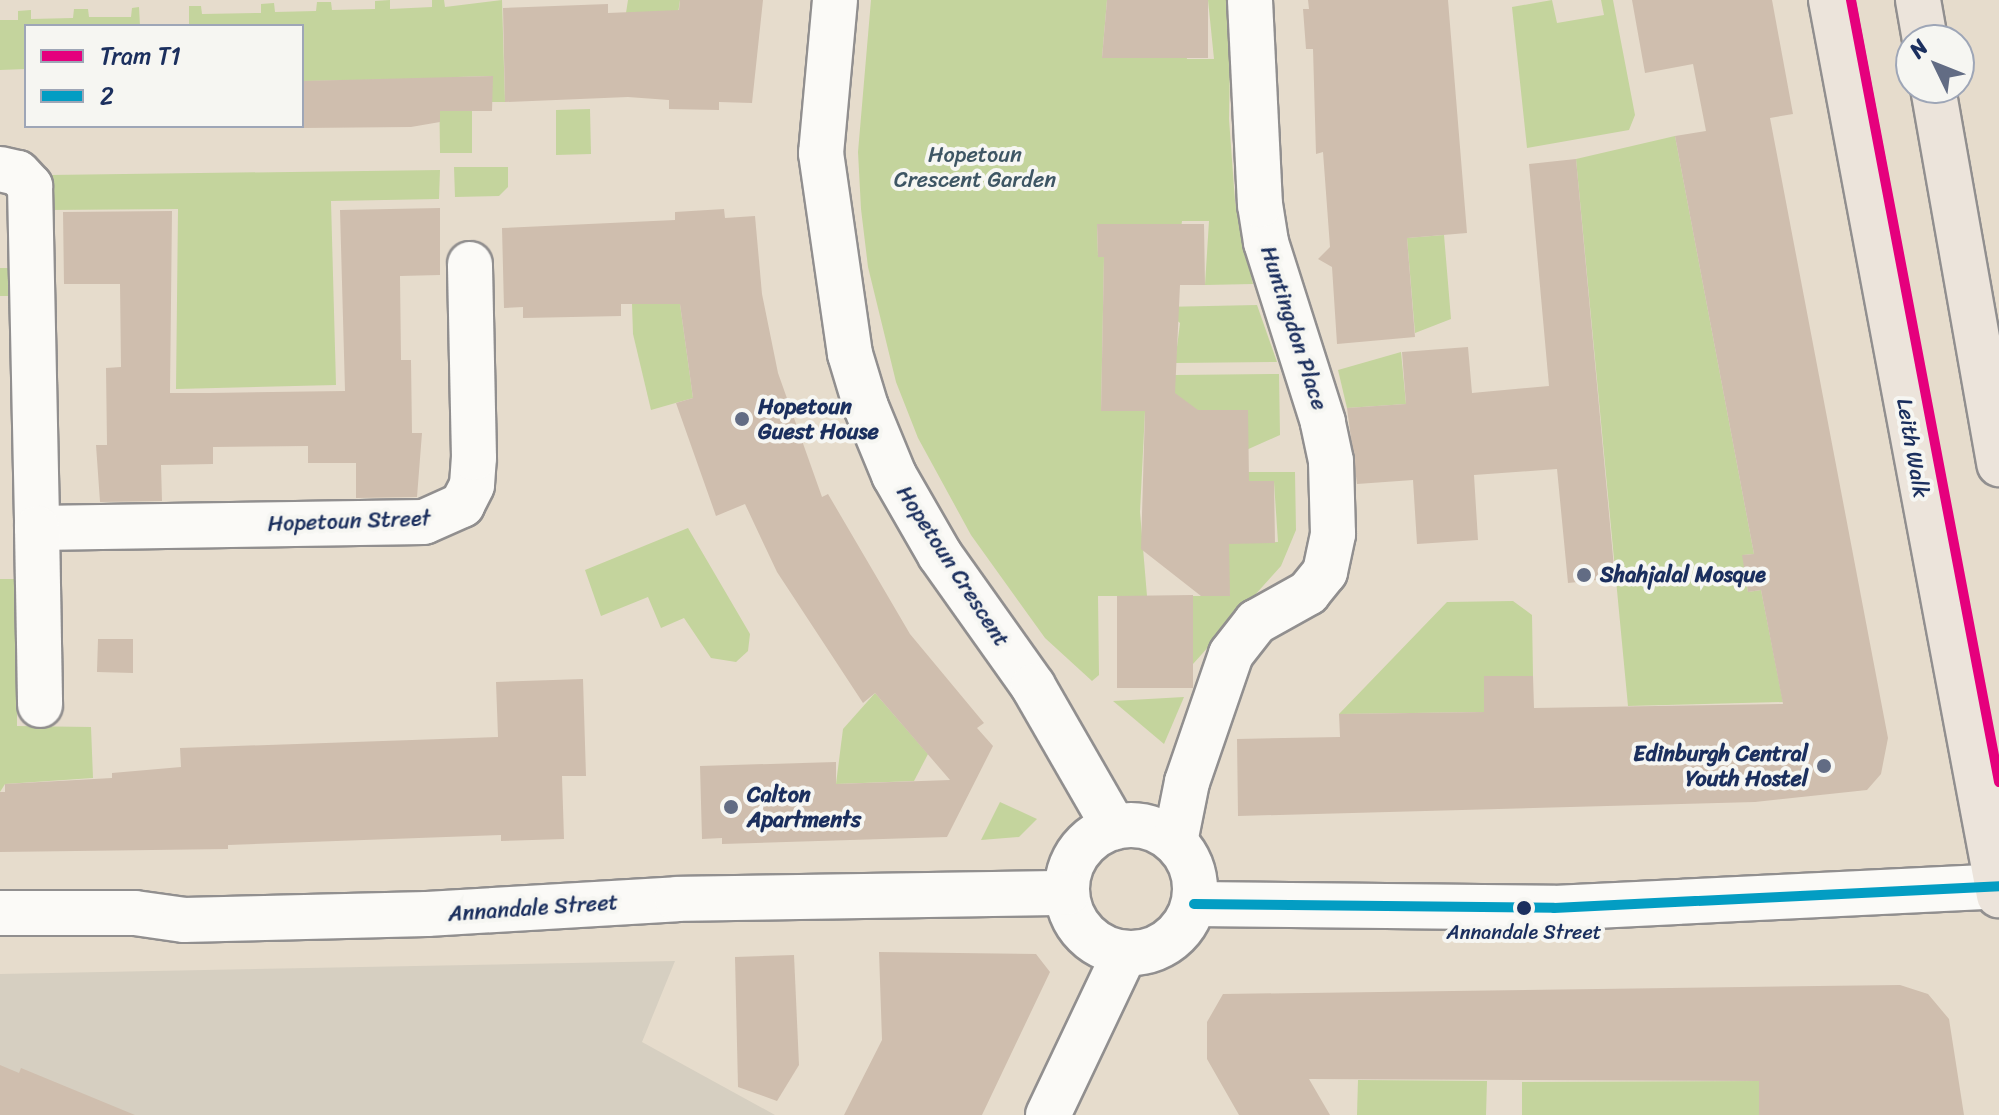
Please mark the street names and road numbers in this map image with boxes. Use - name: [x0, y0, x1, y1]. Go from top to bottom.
- street label: Huntingdon Place: [1255, 243, 1333, 413]
- street label: Leith Walk: [1891, 396, 1935, 500]
- street label: Hopetoun Crescent: [891, 480, 1015, 652]
- street label: Hopetoun Street: [267, 505, 431, 537]
- street label: Annandale Street: [447, 889, 619, 927]

